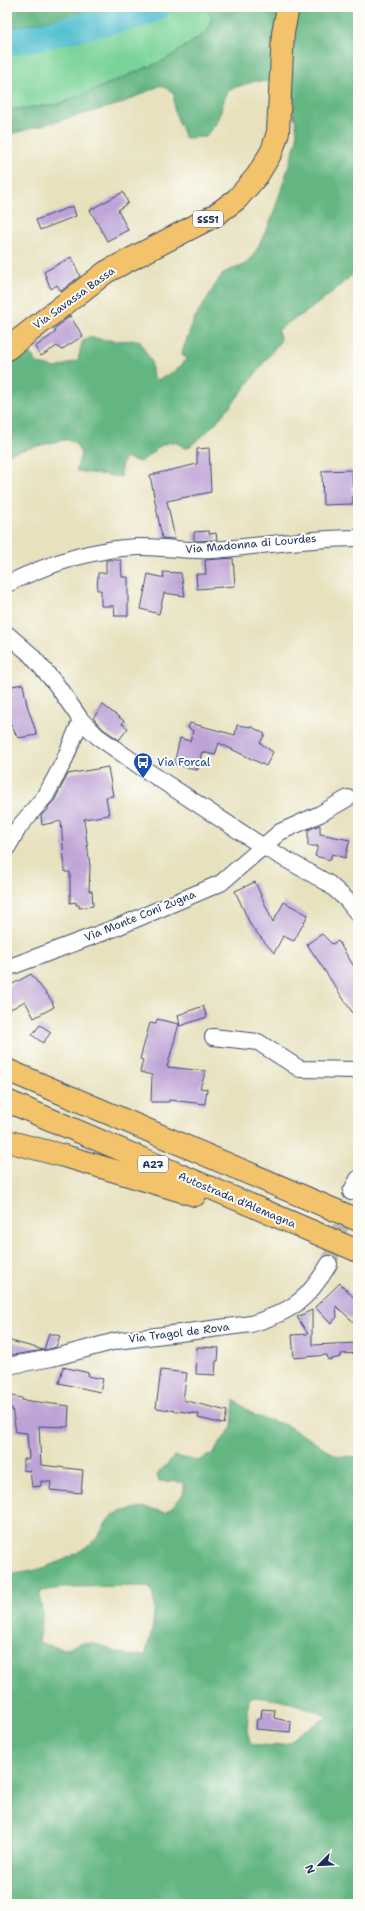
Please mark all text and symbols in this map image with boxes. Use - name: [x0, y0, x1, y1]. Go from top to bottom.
- road number: SS51: [193, 211, 223, 227]
- street label: Via Savassa Bassa: [30, 263, 118, 333]
- street label: Via Madonna di Lourdes: [185, 531, 317, 557]
- bus stop icon: Via Forcal: [132, 751, 154, 779]
- place label: Via Forcal: [157, 755, 211, 770]
- street label: Via Monte Coni Zugna: [82, 887, 198, 945]
- road number: A27: [138, 1156, 168, 1172]
- street label: Autostrada d'Alemagna: [176, 1168, 298, 1232]
- street label: Via Tragol de Rova: [128, 1319, 230, 1347]
- north arrow: [299, 1845, 339, 1885]
- text: N: [302, 1862, 319, 1876]

